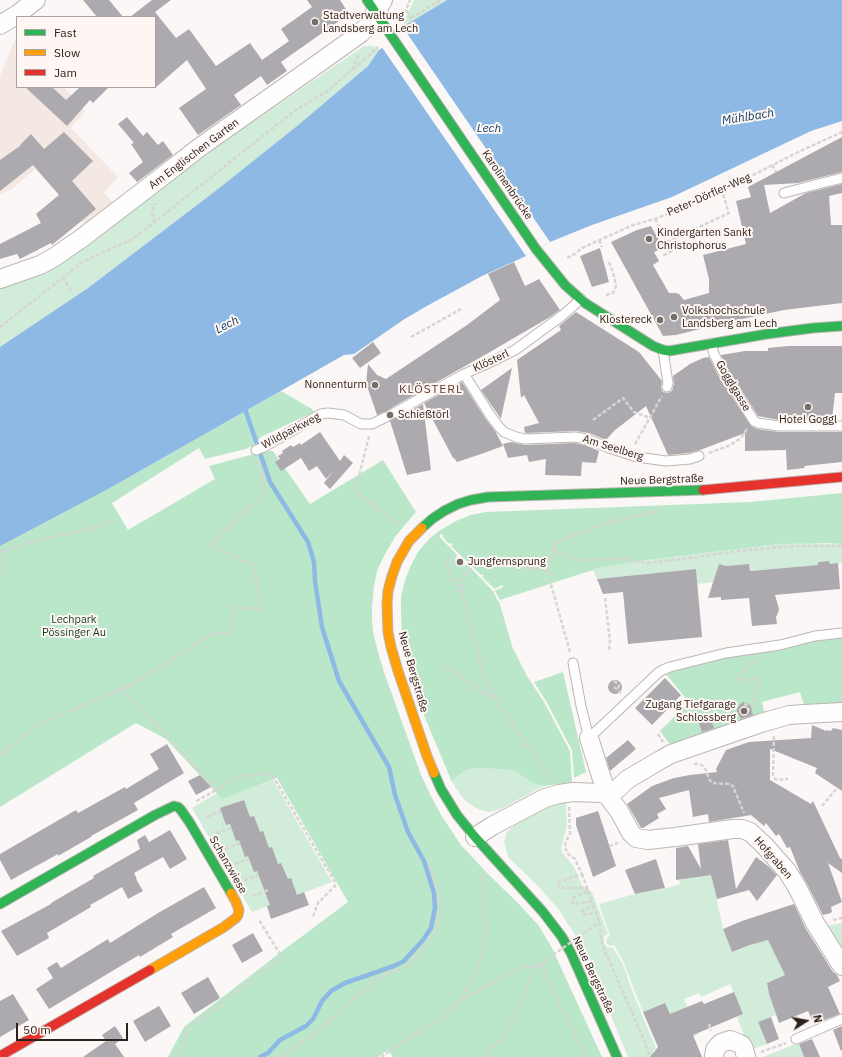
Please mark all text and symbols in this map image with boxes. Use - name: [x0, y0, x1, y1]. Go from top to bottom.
- place label: Stadtverwaltung Landsberg am Lech: [323, 9, 418, 35]
- legend: [16, 16, 156, 88]
- marker: Stadtverwaltung Landsberg am Lech: [310, 17, 320, 27]
- text: Fast: [54, 25, 77, 40]
- text: Slow: [54, 45, 80, 60]
- text: Jam: [54, 65, 77, 80]
- water label: Mühlbach: [721, 106, 775, 128]
- street label: Am Englischen Garten: [146, 116, 242, 192]
- water label: Lech: [477, 122, 501, 136]
- street label: Karolinenbrücke: [479, 148, 535, 222]
- street label: Peter-Dörfler-Weg: [665, 171, 753, 219]
- place label: Kindergarten Sankt Christophorus: [657, 226, 752, 252]
- marker: Kindergarten Sankt Christophorus: [644, 234, 654, 244]
- place label: Volkshochschule Landsberg am Lech: [682, 304, 777, 330]
- marker: Volkshochschule Landsberg am Lech: [669, 312, 679, 322]
- water label: Lech: [213, 313, 241, 337]
- place label: Klostereck: [599, 313, 652, 327]
- marker: Klostereck: [655, 315, 665, 325]
- street label: Klösterl: [471, 347, 511, 375]
- street label: Gogglgasse: [713, 358, 753, 414]
- place label: Nonnenturm: [305, 378, 367, 392]
- marker: Nonnenturm: [370, 380, 380, 390]
- district label: KLÖSTERL: [399, 383, 463, 397]
- marker: Hotel Goggl: [803, 402, 813, 412]
- place label: Schießtörl: [398, 408, 449, 422]
- street label: Wildparkweg: [260, 410, 322, 452]
- marker: Schießtörl: [385, 410, 395, 420]
- place label: Hotel Goggl: [779, 413, 837, 427]
- street label: Am Seelberg: [581, 433, 645, 463]
- street label: Neue Bergstraße: [620, 472, 704, 488]
- place label: Jungfernsprung: [468, 555, 546, 569]
- marker: Jungfernsprung: [455, 557, 465, 567]
- park label: Lechpark Pössinger Au: [42, 613, 106, 639]
- street label: Neue Bergstraße: [395, 630, 431, 714]
- place label: Zugang Tiefgarage Schlossberg: [645, 698, 736, 724]
- marker: Zugang Tiefgarage Schlossberg: [739, 706, 749, 716]
- street label: Schanzwiese: [206, 834, 250, 896]
- street label: Hofgraben: [751, 834, 795, 882]
- street label: Neue Bergstraße: [569, 934, 617, 1016]
- north arrow: [786, 1001, 826, 1041]
- text: N: [810, 1013, 825, 1024]
- scale bar: [18, 1015, 130, 1041]
- text: 50 m: [23, 1022, 51, 1037]

